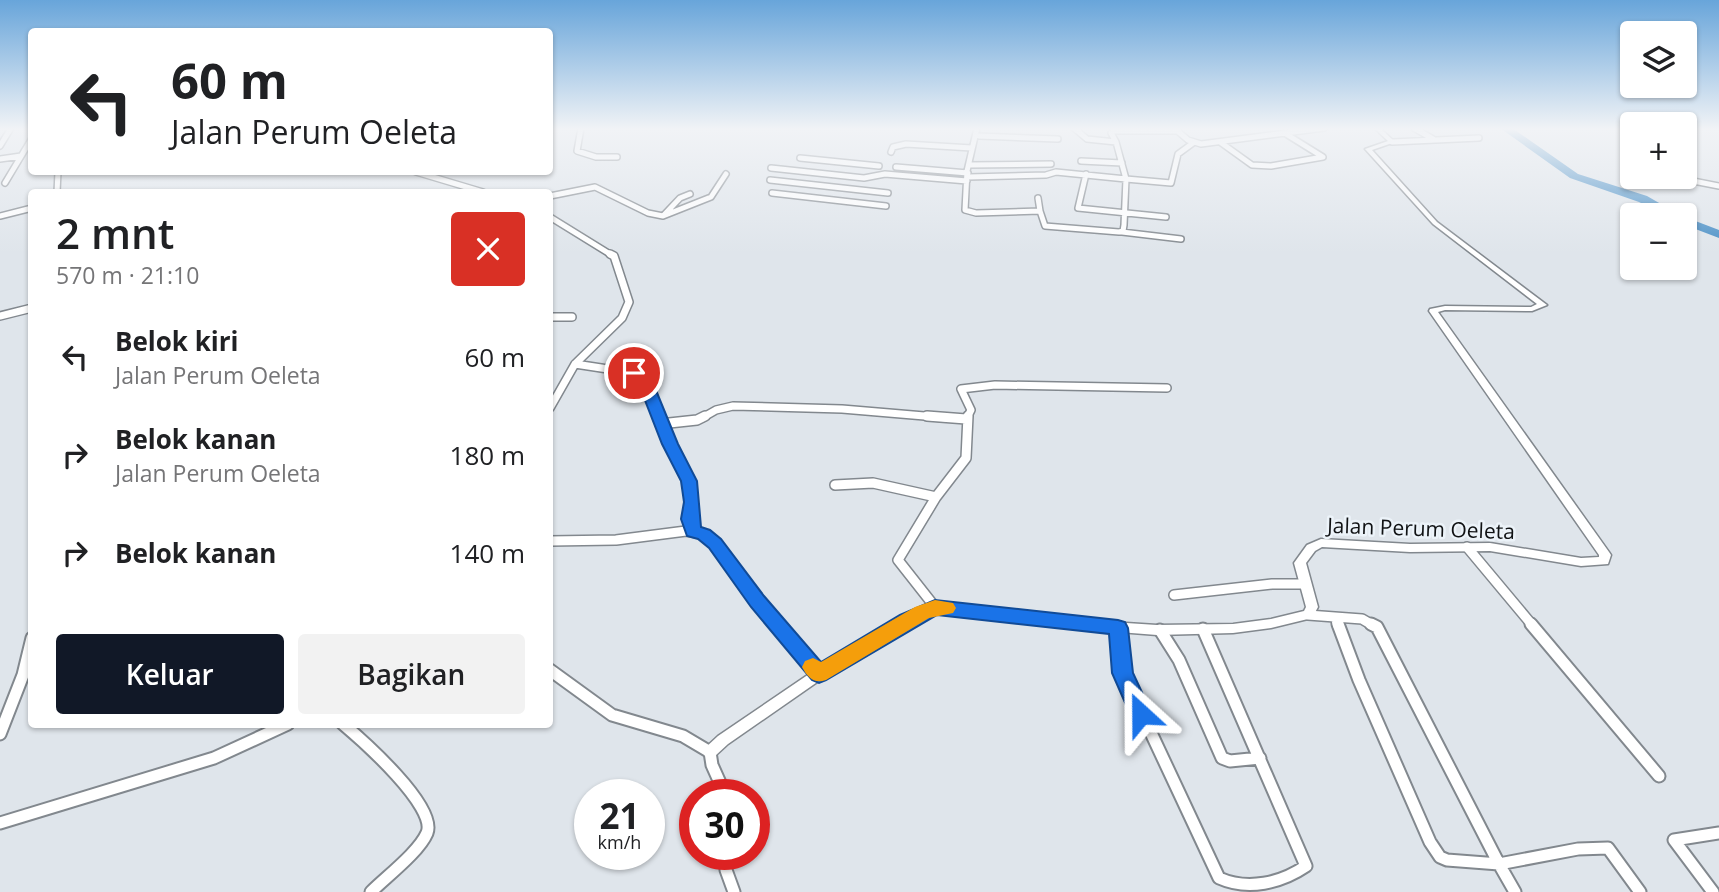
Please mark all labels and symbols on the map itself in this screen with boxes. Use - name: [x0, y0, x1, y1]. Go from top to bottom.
- pin: [604, 343, 664, 403]
- street label: Jalan Perum Oeleta: [1325, 511, 1515, 545]
- position arrow: [1104, 677, 1178, 751]
- speed limit sign: 30: [679, 779, 770, 870]

